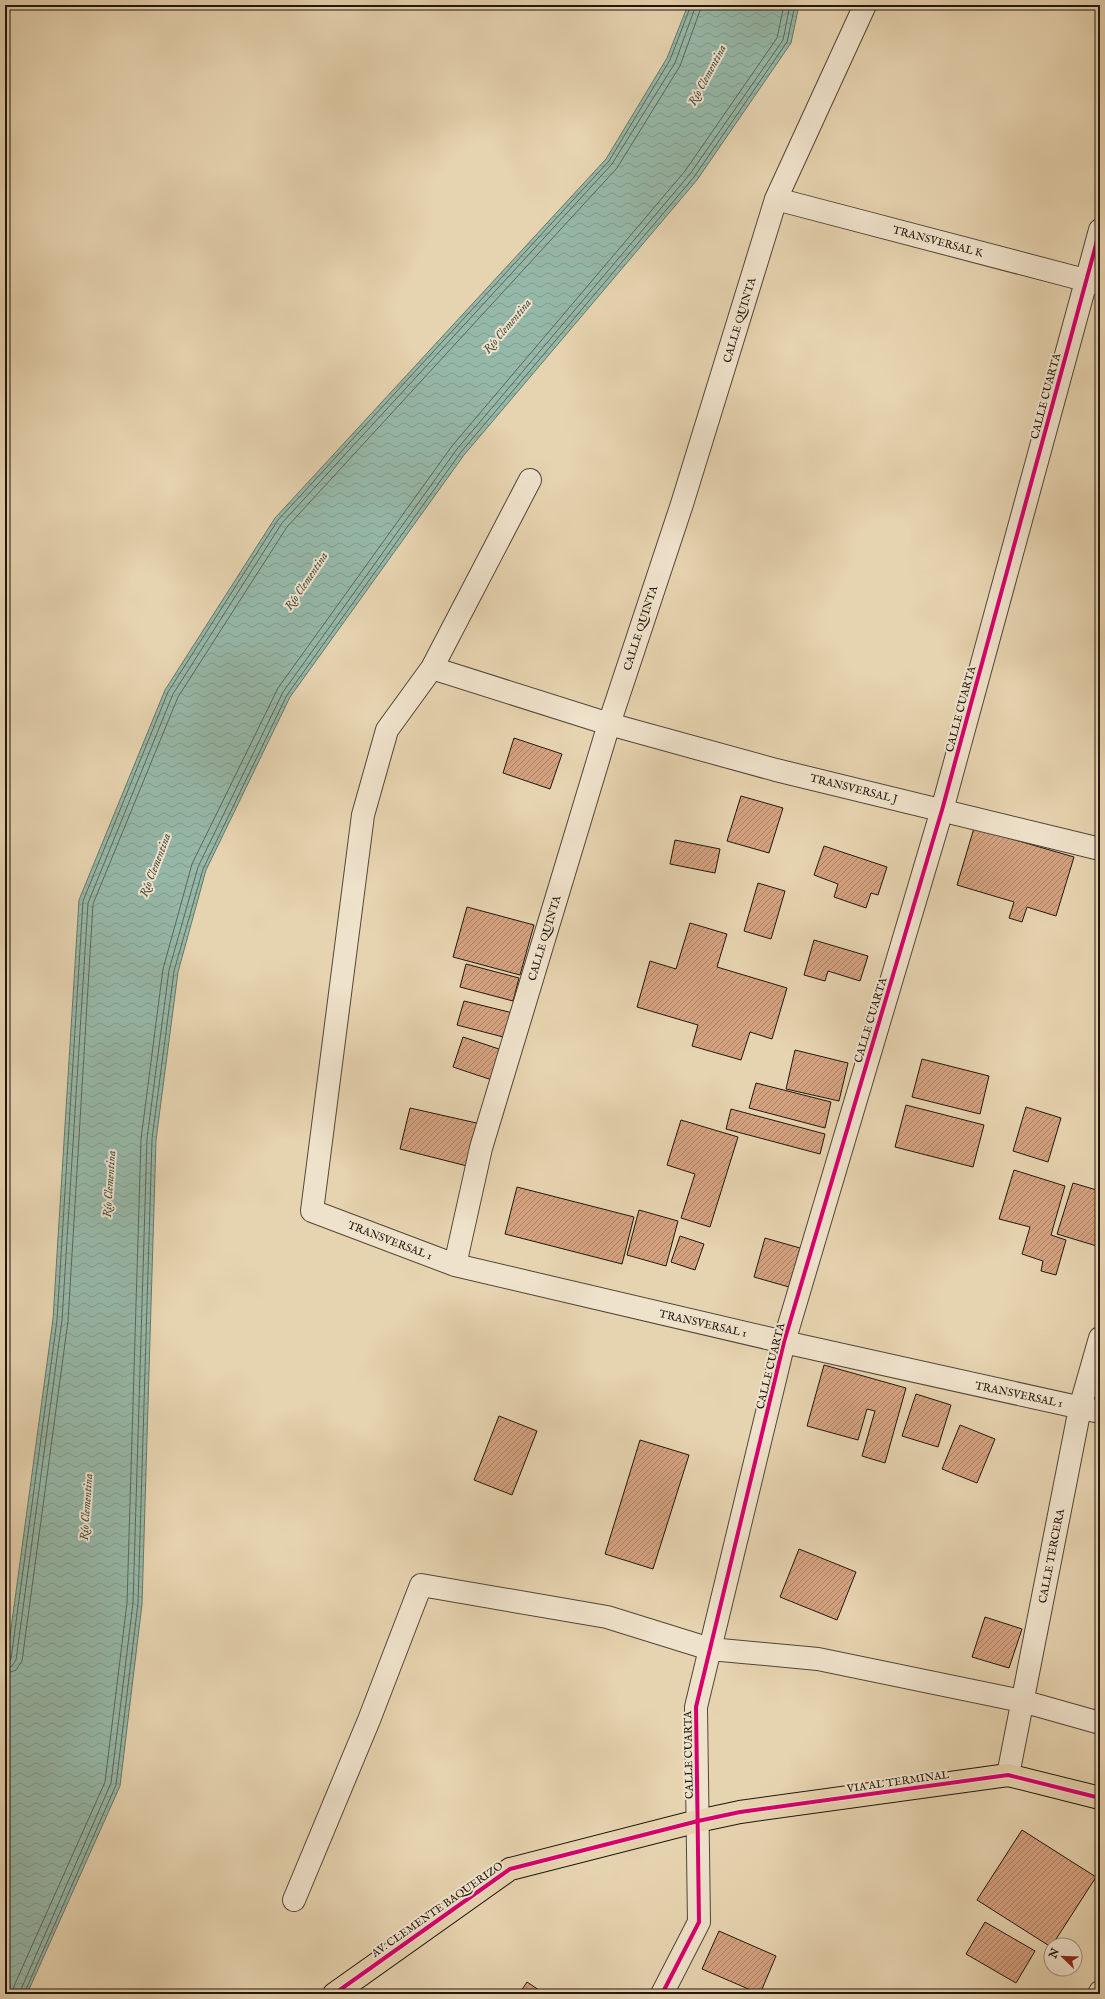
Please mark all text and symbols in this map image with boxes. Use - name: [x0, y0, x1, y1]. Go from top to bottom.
- water label: Río Clementina: [685, 42, 730, 108]
- street label: TRANSVERSAL K: [891, 223, 986, 261]
- street label: CALLE QUINTA: [720, 275, 760, 365]
- water label: Río Clementina: [480, 296, 535, 357]
- street label: CALLE CUARTA: [1028, 351, 1064, 441]
- water label: Río Clementina: [281, 549, 331, 613]
- street label: CALLE QUINTA: [621, 584, 661, 673]
- street label: CALLE CUARTA: [943, 664, 979, 754]
- street label: TRANSVERSAL J: [809, 771, 899, 807]
- water label: Río Clementina: [136, 831, 174, 899]
- street label: CALLE QUINTA: [525, 893, 565, 983]
- street label: CALLE CUARTA: [851, 975, 891, 1065]
- water label: Río Clementina: [100, 1150, 119, 1218]
- street label: TRANSVERSAL 1: [345, 1218, 434, 1263]
- street label: TRANSVERSAL 1: [658, 1307, 748, 1341]
- street label: CALLE CUARTA: [753, 1321, 789, 1411]
- street label: TRANSVERSAL 1: [974, 1379, 1064, 1411]
- water label: Río Clementina: [77, 1473, 96, 1541]
- street label: CALLE TERCERA: [1036, 1507, 1068, 1605]
- street label: CALLE CUARTA: [681, 1710, 697, 1799]
- street label: VIA AL TERMINAL: [845, 1768, 950, 1796]
- street label: AV. CLEMENTE BAQUERIZO: [368, 1859, 506, 1961]
- north arrow: [1043, 1937, 1083, 1977]
- text: N: [1046, 1946, 1063, 1962]

